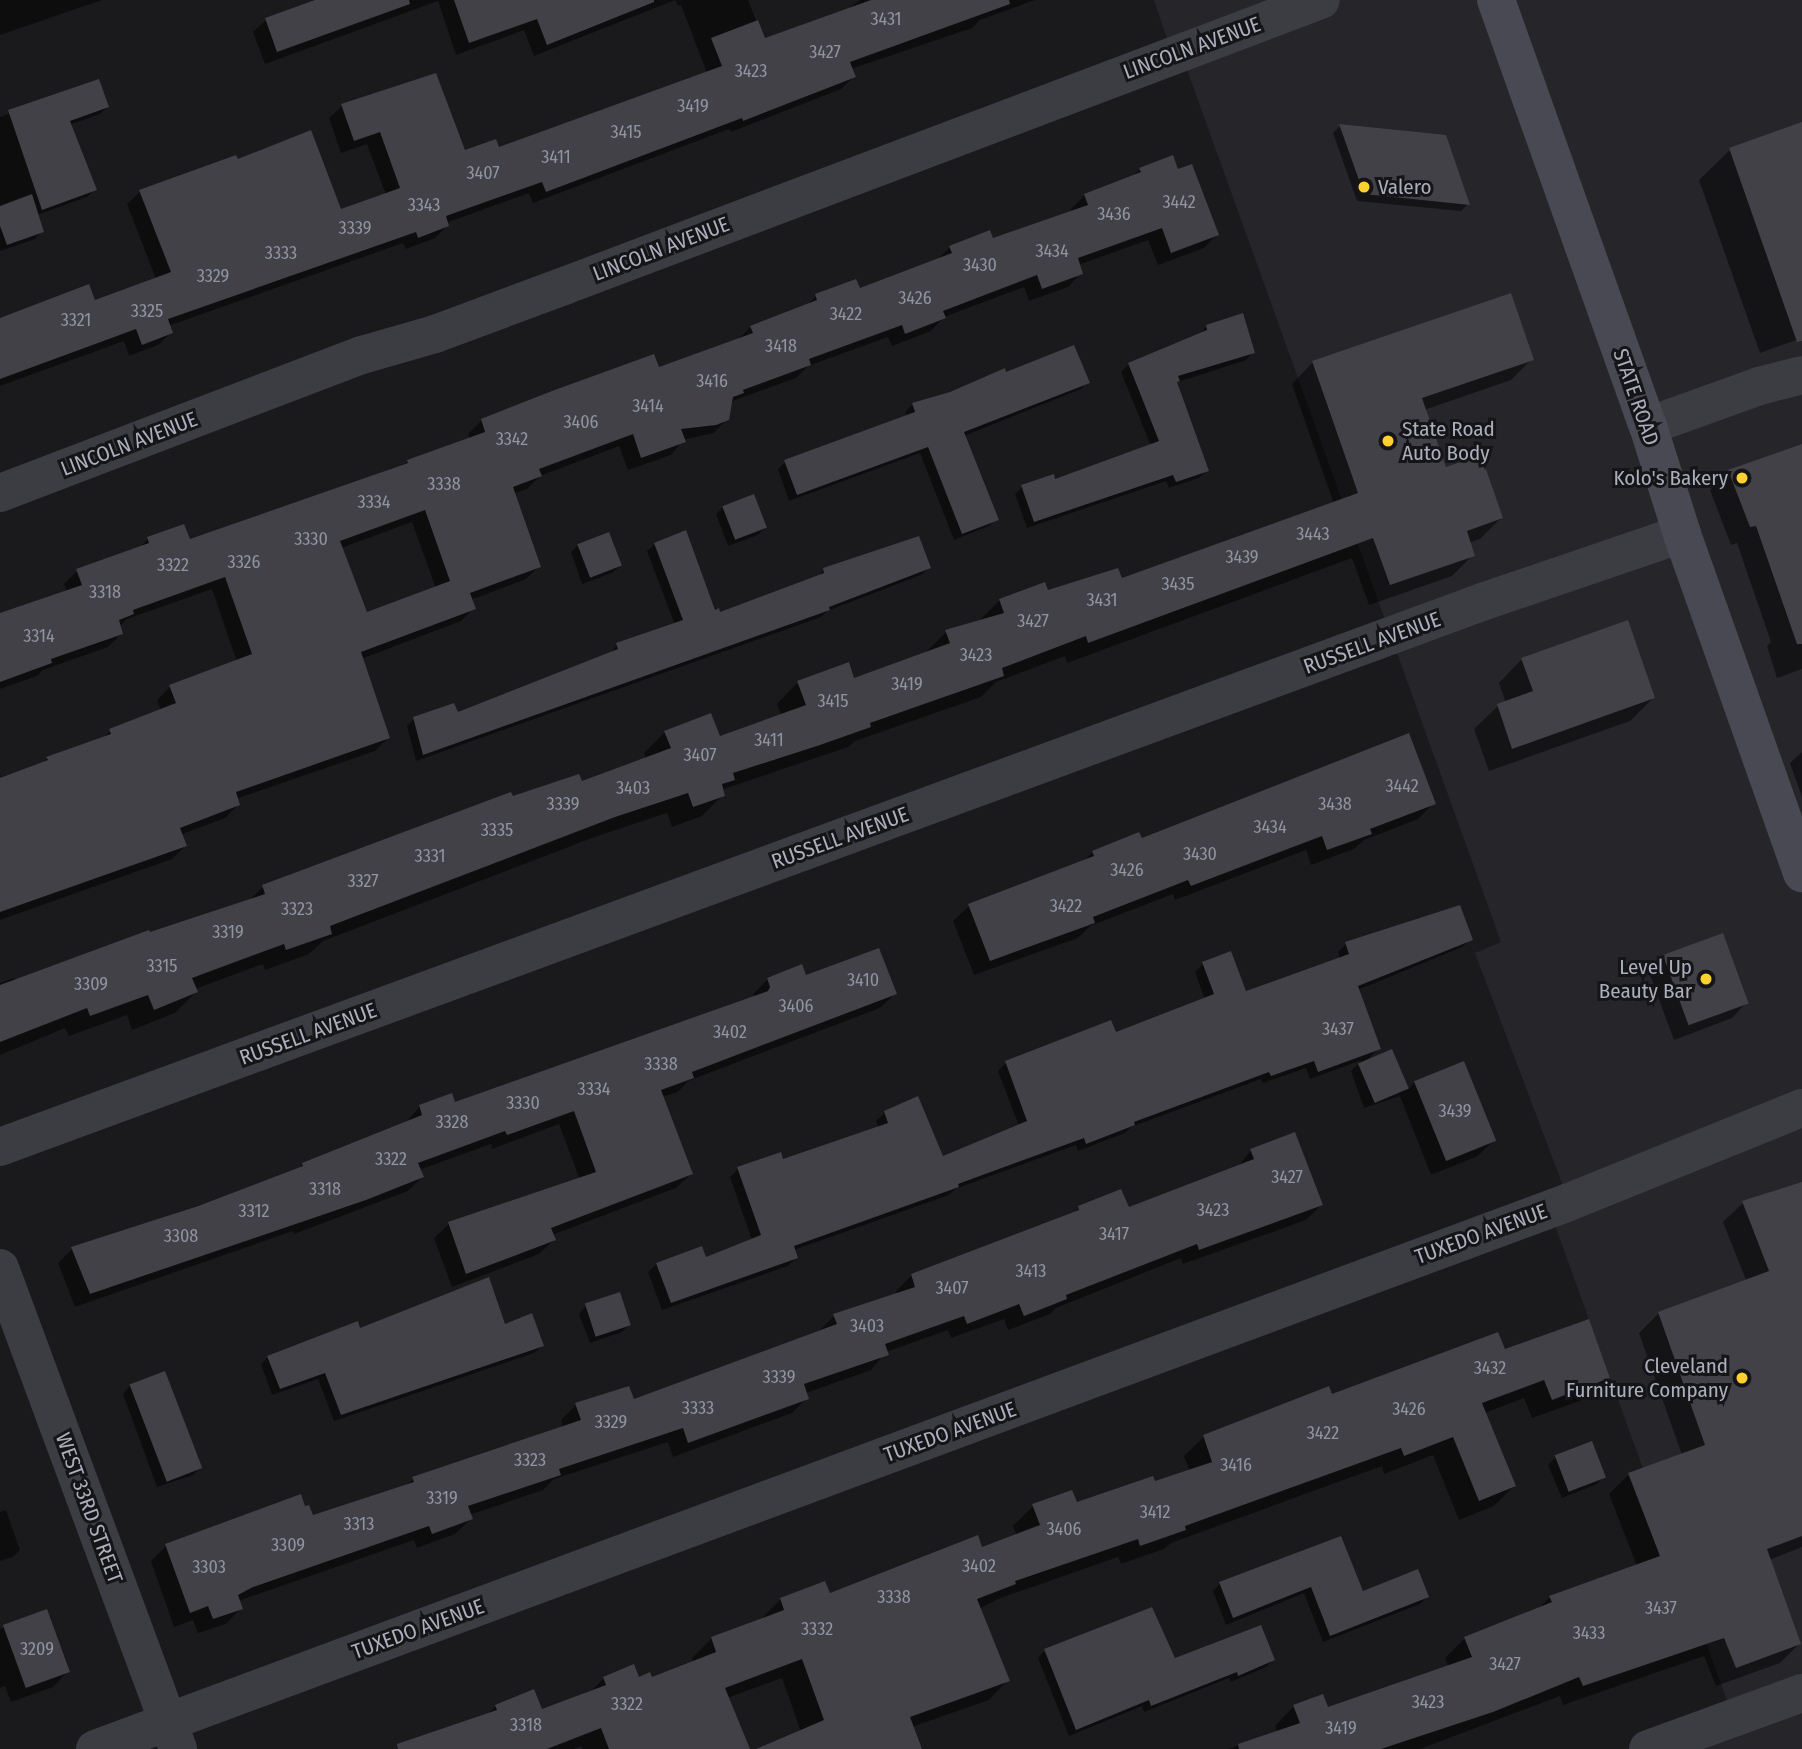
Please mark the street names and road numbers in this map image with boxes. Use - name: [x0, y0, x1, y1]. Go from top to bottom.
- street label: LINCOLN AVENUE: [1120, 11, 1264, 85]
- street label: LINCOLN AVENUE: [589, 211, 733, 287]
- street label: STATE ROAD: [1608, 345, 1664, 449]
- street label: LINCOLN AVENUE: [57, 406, 201, 482]
- street label: RUSSELL AVENUE: [1300, 607, 1444, 679]
- street label: RUSSELL AVENUE: [768, 802, 912, 874]
- street label: RUSSELL AVENUE: [236, 998, 380, 1070]
- street label: TUXEDO AVENUE: [1412, 1198, 1550, 1270]
- street label: TUXEDO AVENUE: [881, 1396, 1019, 1468]
- street label: WEST 33RD STREET: [50, 1429, 128, 1587]
- street label: TUXEDO AVENUE: [349, 1593, 487, 1665]

